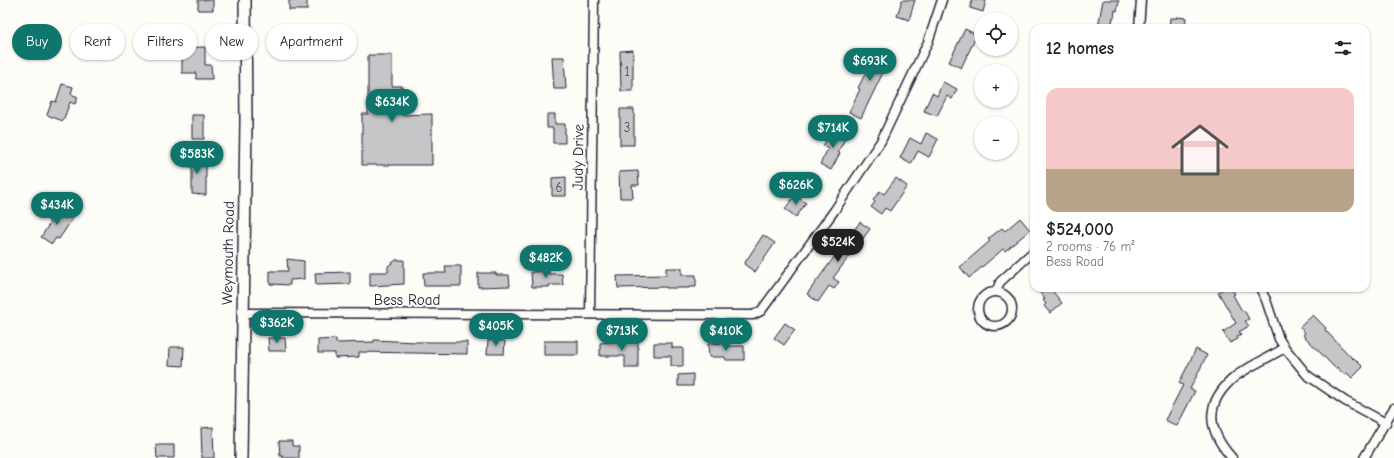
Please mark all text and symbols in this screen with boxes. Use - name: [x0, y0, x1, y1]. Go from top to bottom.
- map controls: [974, 12, 1018, 160]
- button: locate: [974, 12, 1018, 56]
- chip: Buy: [12, 24, 62, 60]
- chip: Rent: [70, 24, 125, 60]
- chip: Filters: [133, 24, 197, 60]
- chip: New: [205, 24, 258, 60]
- chip: Apartment: [266, 24, 357, 60]
- icon: filters: [1332, 37, 1354, 59]
- text: 12 homes: [1046, 39, 1114, 58]
- pin: $693K: [842, 48, 898, 82]
- text: $693K: [852, 53, 888, 68]
- house number: 1: [624, 64, 630, 79]
- button: +: [974, 64, 1018, 108]
- pin: $634K: [364, 89, 420, 123]
- text: $634K: [375, 94, 409, 109]
- icon: home: [1164, 114, 1236, 186]
- pin: $714K: [805, 115, 861, 149]
- button: −: [974, 116, 1018, 160]
- house number: 3: [624, 120, 630, 135]
- text: $714K: [817, 120, 849, 135]
- street label: Judy Drive: [568, 123, 588, 190]
- pin: $583K: [169, 141, 225, 175]
- text: $583K: [179, 146, 215, 161]
- pin: $626K: [768, 172, 824, 206]
- text: $626K: [778, 177, 814, 192]
- house number: 6: [555, 180, 563, 195]
- pin: $434K: [29, 192, 85, 226]
- text: $434K: [40, 197, 74, 212]
- street label: Weymouth Road: [218, 201, 238, 305]
- text: $524,000: [1046, 220, 1114, 239]
- pin: $524K: [810, 229, 866, 263]
- text: $524K: [821, 234, 855, 249]
- text: 2 rooms · 76 m²: [1046, 239, 1134, 254]
- pin: $482K: [518, 245, 574, 279]
- text: $482K: [529, 250, 563, 265]
- text: Bess Road: [1046, 254, 1104, 269]
- street label: Bess Road: [374, 291, 440, 309]
- pin: $362K: [249, 310, 305, 344]
- pin: $405K: [468, 313, 524, 347]
- text: $362K: [260, 315, 294, 330]
- text: $405K: [478, 318, 514, 333]
- pin: $713K: [594, 318, 650, 352]
- pin: $410K: [698, 318, 754, 352]
- text: $713K: [606, 323, 638, 338]
- text: $410K: [709, 323, 743, 338]

